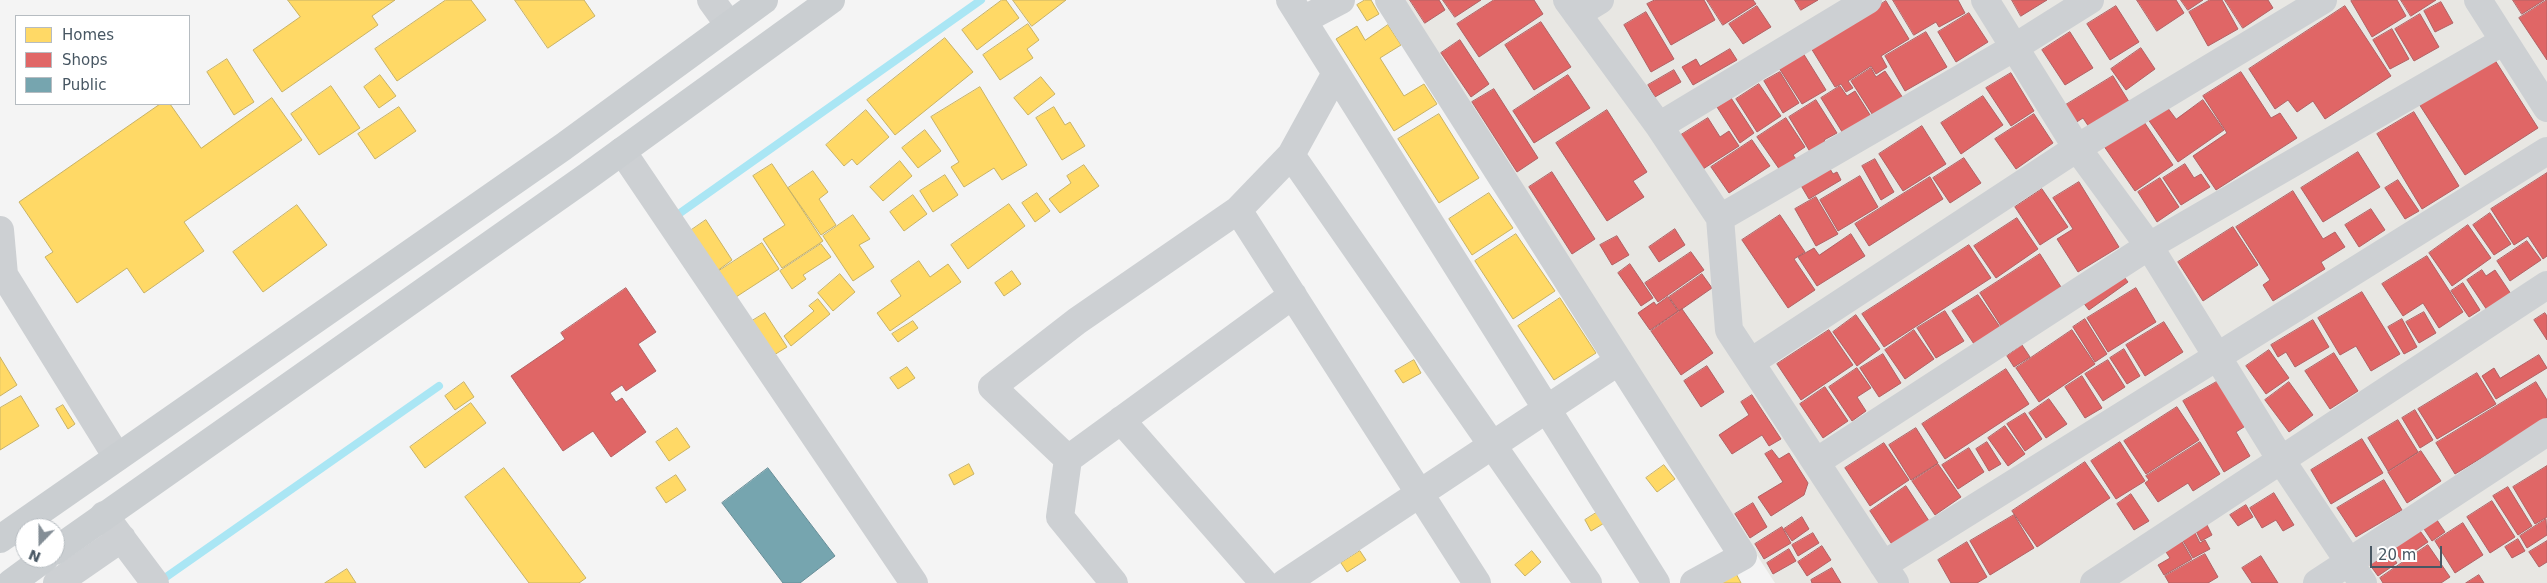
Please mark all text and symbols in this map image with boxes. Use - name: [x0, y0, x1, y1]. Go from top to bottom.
- legend: [15, 15, 190, 105]
- text: Homes: [62, 26, 114, 44]
- text: Shops: [62, 51, 108, 69]
- text: Public: [62, 76, 106, 94]
- north arrow: [15, 518, 65, 568]
- scale bar: [2372, 536, 2444, 568]
- text: N: [26, 546, 43, 566]
- text: 20 m: [2378, 546, 2416, 564]

